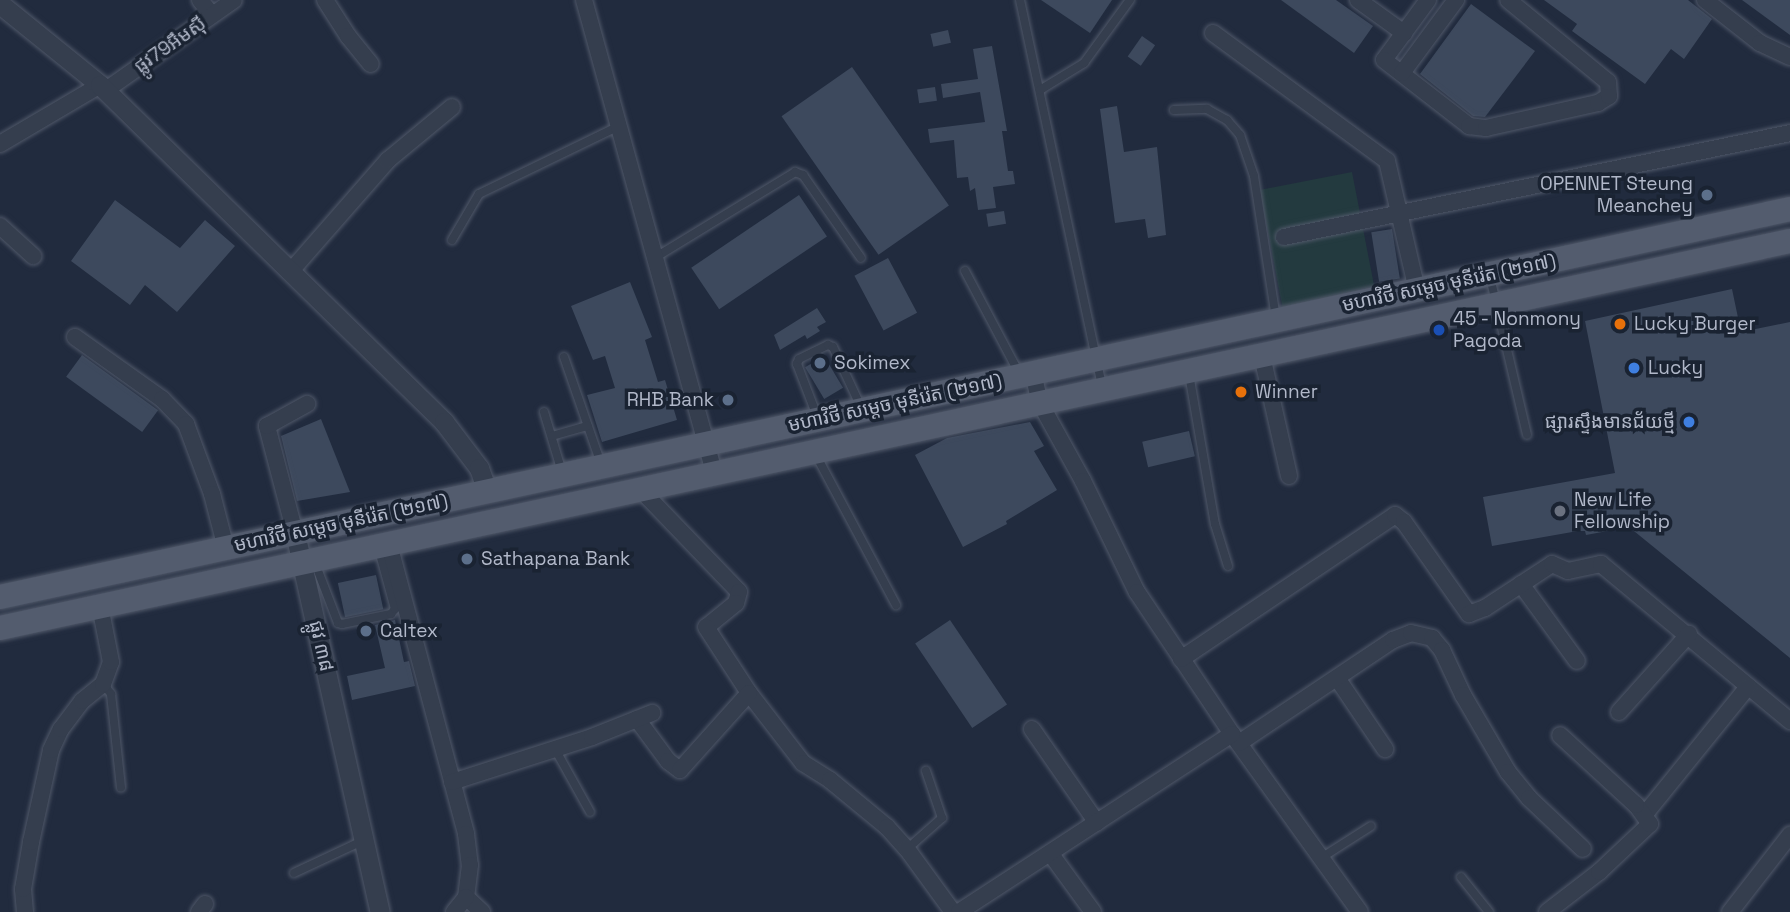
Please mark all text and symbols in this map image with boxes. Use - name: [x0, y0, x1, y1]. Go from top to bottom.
- street label: ផ្លូវ79អឹមស៊ី: [130, 12, 210, 78]
- place label: OPENNET Steung Meanchey: [1539, 173, 1693, 217]
- marker: OPENNET Steung Meanchey: [1699, 187, 1715, 203]
- street label: មហាវិថី សម្តេច មុនីរ៉េត (២១៧): [1340, 249, 1558, 317]
- place label: 45 - Nonmony Pagoda: [1453, 308, 1582, 352]
- place label: Lucky Burger: [1634, 313, 1756, 335]
- marker: Lucky Burger: [1612, 316, 1628, 332]
- marker: 45 - Nonmony Pagoda: [1431, 322, 1447, 338]
- place label: Sokimex: [834, 352, 910, 374]
- marker: Sokimex: [812, 355, 828, 371]
- place label: Lucky: [1648, 357, 1703, 379]
- marker: Lucky: [1626, 360, 1642, 376]
- street label: មហាវិថី សម្តេច មុនីរ៉េត (២១៧): [786, 369, 1004, 437]
- place label: Winner: [1255, 381, 1318, 403]
- marker: Winner: [1233, 384, 1249, 400]
- place label: RHB Bank: [627, 389, 714, 411]
- marker: RHB Bank: [720, 392, 736, 408]
- place label: ផ្សារស្ទឹងមានជ័យថ្មី: [1545, 411, 1675, 433]
- marker: ផ្សារស្ទឹងមានជ័យថ្មី: [1681, 414, 1697, 430]
- street label: មហាវិថី សម្តេច មុនីរ៉េត (២១៧): [232, 489, 450, 557]
- place label: New Life Fellowship: [1574, 489, 1670, 533]
- marker: New Life Fellowship: [1552, 503, 1568, 519]
- place label: Sathapana Bank: [481, 548, 630, 570]
- marker: Sathapana Bank: [459, 551, 475, 567]
- street label: ផ្លូវ ៣៨: [304, 618, 338, 674]
- place label: Caltex: [380, 620, 438, 642]
- marker: Caltex: [358, 623, 374, 639]

